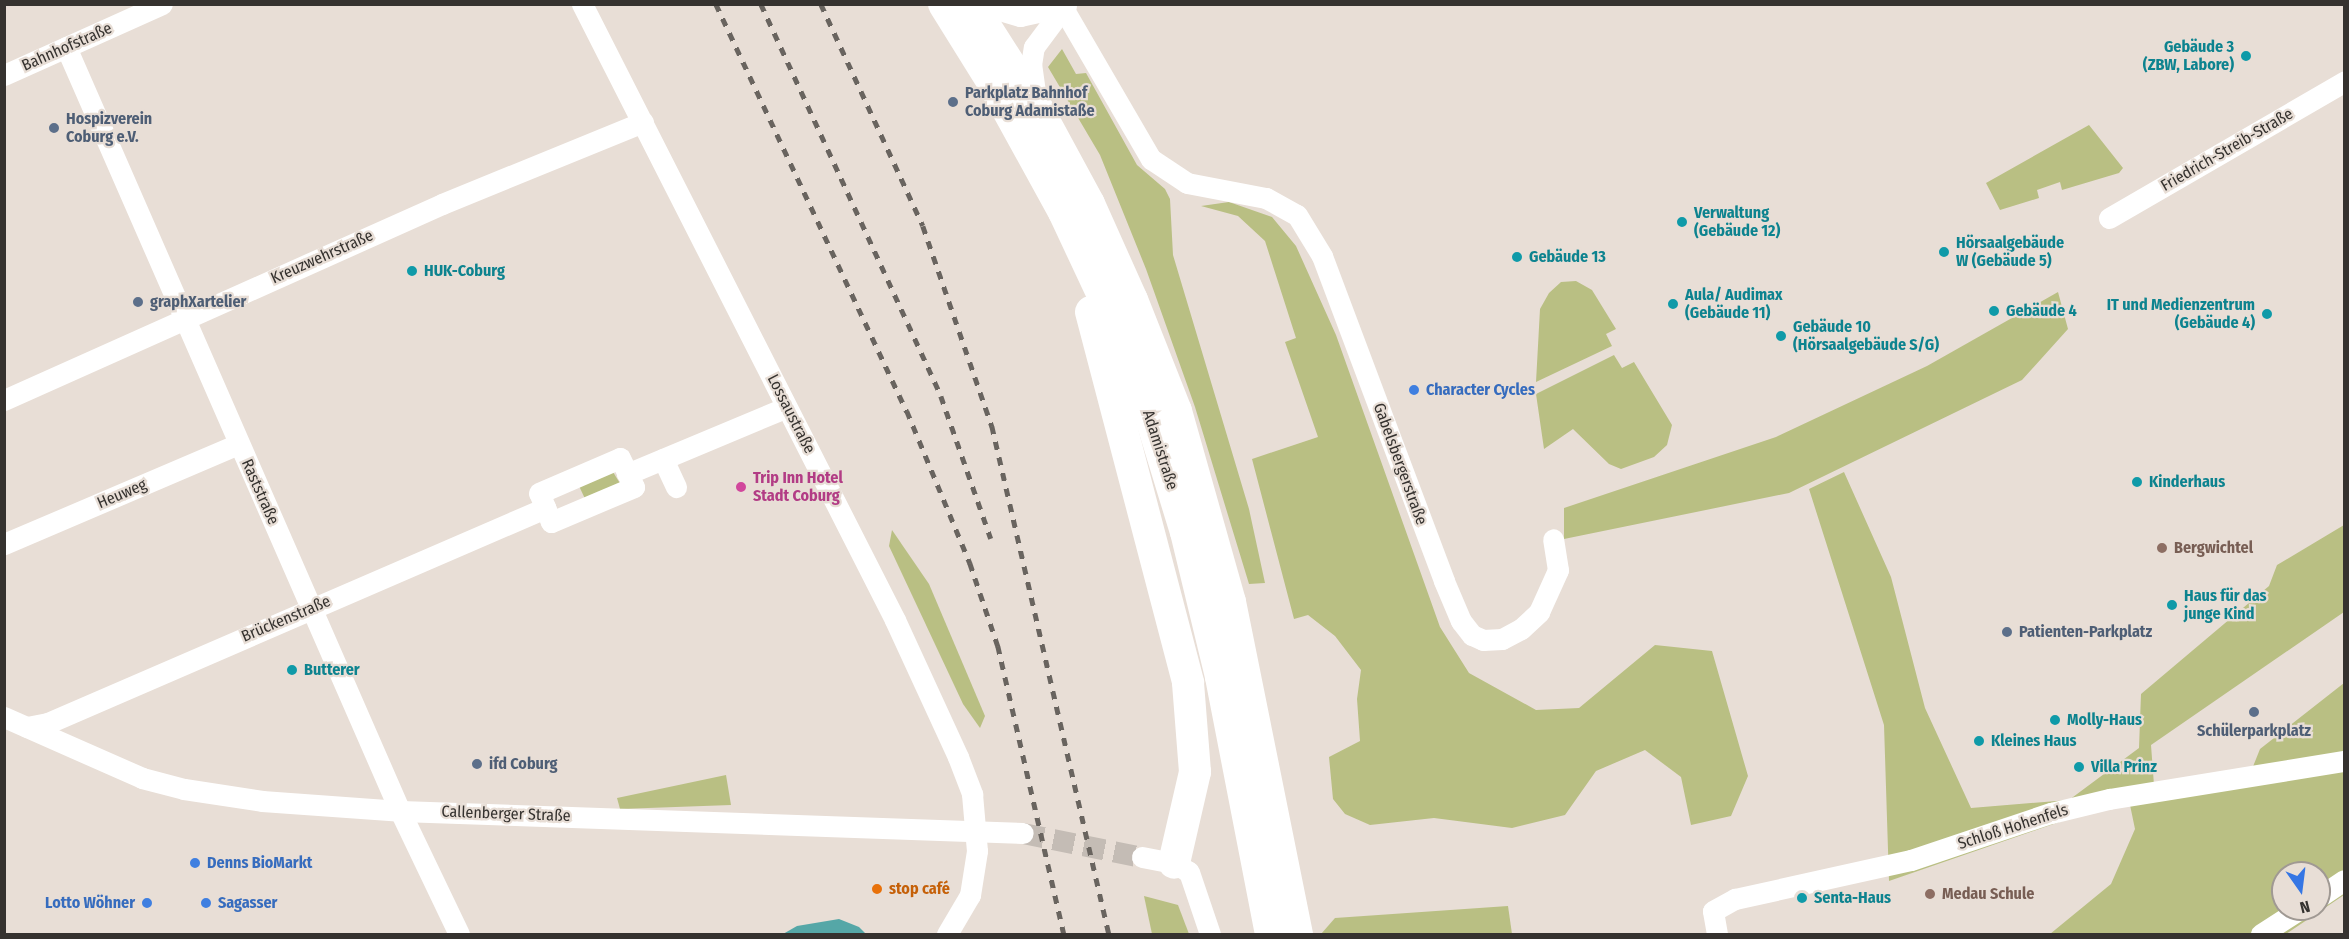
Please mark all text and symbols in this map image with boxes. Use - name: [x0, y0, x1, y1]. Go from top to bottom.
- street label: Bahnhofstraße: [19, 19, 115, 75]
- place label: Gebäude 3 (ZBW, Labore): [2143, 37, 2234, 75]
- marker: Gebäude 3 (ZBW, Labore): [2239, 49, 2253, 63]
- place label: Parkplatz Bahnhof Coburg Adamistaße: [965, 83, 1095, 121]
- marker: Parkplatz Bahnhof Coburg Adamistaße: [946, 95, 960, 109]
- street label: Friedrich-Streib-Straße: [2158, 104, 2296, 196]
- place label: Hospizverein Coburg e.V.: [66, 109, 152, 147]
- marker: Hospizverein Coburg e.V.: [47, 121, 61, 135]
- place label: Verwaltung (Gebäude 12): [1694, 203, 1780, 241]
- marker: Verwaltung (Gebäude 12): [1675, 215, 1689, 229]
- street label: Kreuzwehrstraße: [268, 226, 376, 288]
- place label: Hörsaalgebäude W (Gebäude 5): [1956, 233, 2064, 271]
- marker: Hörsaalgebäude W (Gebäude 5): [1937, 245, 1951, 259]
- place label: Gebäude 13: [1529, 247, 1606, 267]
- marker: Gebäude 13: [1510, 250, 1524, 264]
- place label: HUK-Coburg: [424, 261, 505, 281]
- marker: HUK-Coburg: [405, 264, 419, 278]
- place label: Aula/ Audimax (Gebäude 11): [1685, 285, 1783, 323]
- place label: graphXartelier: [150, 292, 246, 312]
- marker: graphXartelier: [131, 295, 145, 309]
- place label: IT und Medienzentrum (Gebäude 4): [2107, 295, 2255, 333]
- marker: Aula/ Audimax (Gebäude 11): [1666, 297, 1680, 311]
- place label: Gebäude 4: [2006, 301, 2077, 321]
- marker: Gebäude 4: [1987, 304, 2001, 318]
- marker: IT und Medienzentrum (Gebäude 4): [2260, 307, 2274, 321]
- place label: Gebäude 10 (Hörsaalgebäude S/G): [1793, 317, 1939, 355]
- marker: Gebäude 10 (Hörsaalgebäude S/G): [1774, 329, 1788, 343]
- street label: Lossaustraße: [763, 371, 819, 457]
- place label: Character Cycles: [1426, 380, 1535, 400]
- marker: Character Cycles: [1407, 383, 1421, 397]
- street label: Gabelsbergerstraße: [1369, 400, 1431, 528]
- street label: Adamistraße: [1138, 408, 1182, 492]
- street label: Raststraße: [237, 456, 283, 528]
- place label: Trip Inn Hotel Stadt Coburg: [753, 468, 843, 506]
- place label: Kinderhaus: [2149, 472, 2225, 492]
- street label: Heuweg: [94, 475, 150, 513]
- marker: Kinderhaus: [2130, 475, 2144, 489]
- marker: Trip Inn Hotel Stadt Coburg: [734, 480, 748, 494]
- place label: Bergwichtel: [2174, 538, 2253, 558]
- marker: Bergwichtel: [2155, 541, 2169, 555]
- place label: Haus für das junge Kind: [2184, 586, 2267, 624]
- street label: Brückenstraße: [239, 592, 333, 646]
- marker: Haus für das junge Kind: [2165, 598, 2179, 612]
- place label: Patienten-Parkplatz: [2019, 622, 2152, 642]
- marker: Patienten-Parkplatz: [2000, 625, 2014, 639]
- place label: Butterer: [304, 660, 360, 680]
- marker: Butterer: [285, 663, 299, 677]
- marker: Schülerparkplatz: [2247, 705, 2261, 719]
- place label: Molly-Haus: [2067, 710, 2142, 730]
- marker: Molly-Haus: [2048, 713, 2062, 727]
- place label: Schülerparkplatz: [2197, 721, 2311, 741]
- place label: Kleines Haus: [1991, 731, 2077, 751]
- marker: Kleines Haus: [1972, 734, 1986, 748]
- place label: ifd Coburg: [489, 754, 558, 774]
- marker: ifd Coburg: [470, 757, 484, 771]
- place label: Villa Prinz: [2091, 757, 2157, 777]
- marker: Villa Prinz: [2072, 760, 2086, 774]
- street label: Schloß Hohenfels: [1956, 800, 2070, 854]
- street label: Callenberger Straße: [441, 802, 571, 826]
- place label: Denns BioMarkt: [207, 853, 312, 873]
- marker: Denns BioMarkt: [188, 856, 202, 870]
- north arrow: [2271, 861, 2331, 921]
- place label: stop café: [889, 879, 950, 899]
- marker: stop café: [870, 882, 884, 896]
- place label: Medau Schule: [1942, 884, 2034, 904]
- marker: Medau Schule: [1923, 887, 1937, 901]
- place label: Senta-Haus: [1814, 888, 1891, 908]
- marker: Senta-Haus: [1795, 891, 1809, 905]
- place label: Lotto Wöhner: [45, 893, 135, 913]
- place label: Sagasser: [218, 893, 277, 913]
- marker: Lotto Wöhner: [140, 896, 154, 910]
- marker: Sagasser: [199, 896, 213, 910]
- text: N: [2298, 897, 2312, 917]

